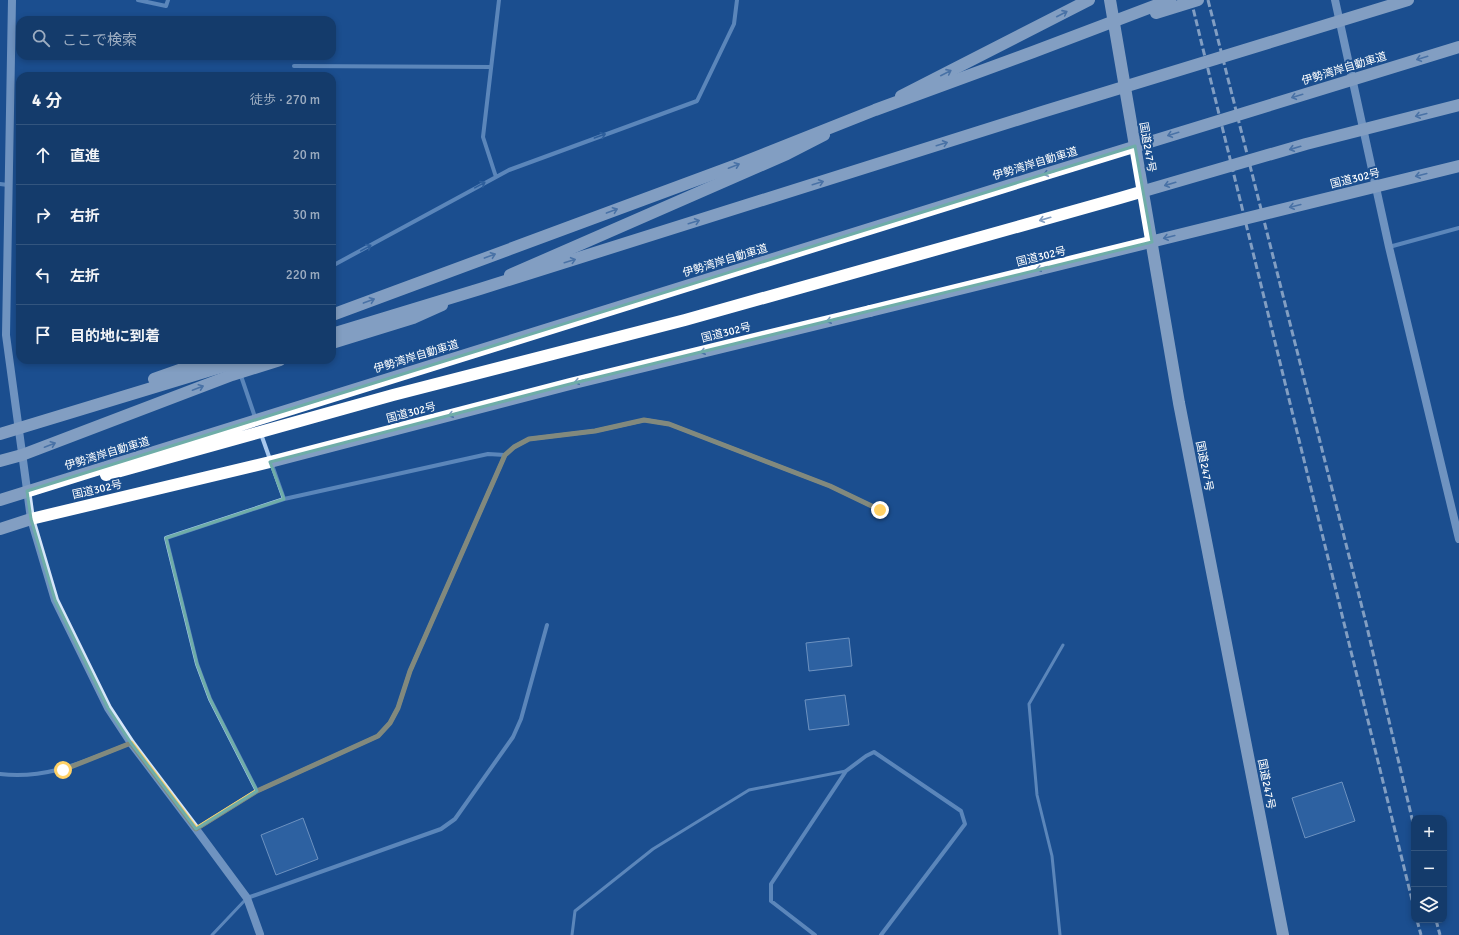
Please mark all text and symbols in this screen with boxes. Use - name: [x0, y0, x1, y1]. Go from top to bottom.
- one-way arrow: [1056, 10, 1068, 17]
- search box: [16, 16, 336, 60]
- icon: search: [30, 27, 52, 49]
- text: ここで検索: [62, 31, 137, 49]
- street label: 伊勢湾岸自動車道: [1300, 49, 1388, 88]
- one-way arrow: [1415, 55, 1428, 62]
- one-way arrow: [940, 69, 952, 76]
- text: 4 分: [32, 90, 62, 111]
- text: 徒歩 · 270 m: [250, 92, 320, 108]
- one-way arrow: [1291, 93, 1304, 100]
- one-way arrow: [1415, 112, 1428, 119]
- street label: 国道247号: [1137, 121, 1158, 173]
- one-way arrow: [1167, 131, 1179, 139]
- one-way arrow: [594, 132, 606, 140]
- one-way arrow: [935, 140, 948, 147]
- icon: ahead: [32, 144, 54, 166]
- street label: 伊勢湾岸自動車道: [991, 144, 1079, 183]
- one-way arrow: [1289, 145, 1302, 152]
- text: 直進: [70, 147, 100, 165]
- text: 20 m: [293, 147, 320, 163]
- one-way arrow: [728, 161, 740, 169]
- street label: 国道302号: [1329, 166, 1381, 191]
- one-way arrow: [1043, 170, 1056, 177]
- one-way arrow: [1415, 172, 1428, 180]
- one-way arrow: [812, 178, 824, 186]
- one-way arrow: [474, 181, 486, 189]
- one-way arrow: [1164, 181, 1177, 188]
- one-way arrow: [1289, 203, 1302, 211]
- icon: right: [32, 204, 54, 226]
- one-way arrow: [606, 206, 618, 214]
- text: 右折: [70, 207, 100, 225]
- text: 30 m: [293, 207, 320, 223]
- one-way arrow: [1039, 216, 1052, 223]
- one-way arrow: [688, 217, 700, 225]
- one-way arrow: [1162, 234, 1175, 242]
- street label: 伊勢湾岸自動車道: [681, 241, 769, 280]
- one-way arrow: [360, 243, 372, 251]
- street label: 国道302号: [1015, 244, 1067, 269]
- one-way arrow: [484, 251, 496, 259]
- one-way arrow: [564, 256, 576, 264]
- icon: left: [32, 264, 54, 286]
- one-way arrow: [1036, 265, 1049, 273]
- text: 左折: [70, 267, 100, 285]
- text: 220 m: [286, 267, 320, 283]
- one-way arrow: [362, 297, 374, 305]
- one-way arrow: [826, 317, 839, 324]
- street label: 国道302号: [700, 320, 752, 345]
- icon: arrive: [32, 324, 54, 346]
- text: 目的地に到着: [70, 327, 160, 345]
- street label: 伊勢湾岸自動車道: [372, 337, 460, 376]
- one-way arrow: [700, 347, 713, 355]
- one-way arrow: [574, 378, 587, 386]
- one-way arrow: [191, 384, 203, 392]
- street label: 国道302号: [385, 400, 437, 425]
- one-way arrow: [448, 411, 461, 418]
- street label: 伊勢湾岸自動車道: [63, 434, 151, 473]
- one-way arrow: [44, 440, 56, 448]
- street label: 国道247号: [1193, 440, 1216, 492]
- street label: 国道302号: [71, 477, 123, 502]
- route end: [871, 501, 889, 519]
- street label: 国道247号: [1255, 758, 1278, 810]
- route start: [54, 761, 72, 779]
- map controls: [1411, 815, 1447, 923]
- button: +: [1411, 815, 1447, 851]
- button: −: [1411, 851, 1447, 887]
- button: layers: [1411, 887, 1447, 923]

